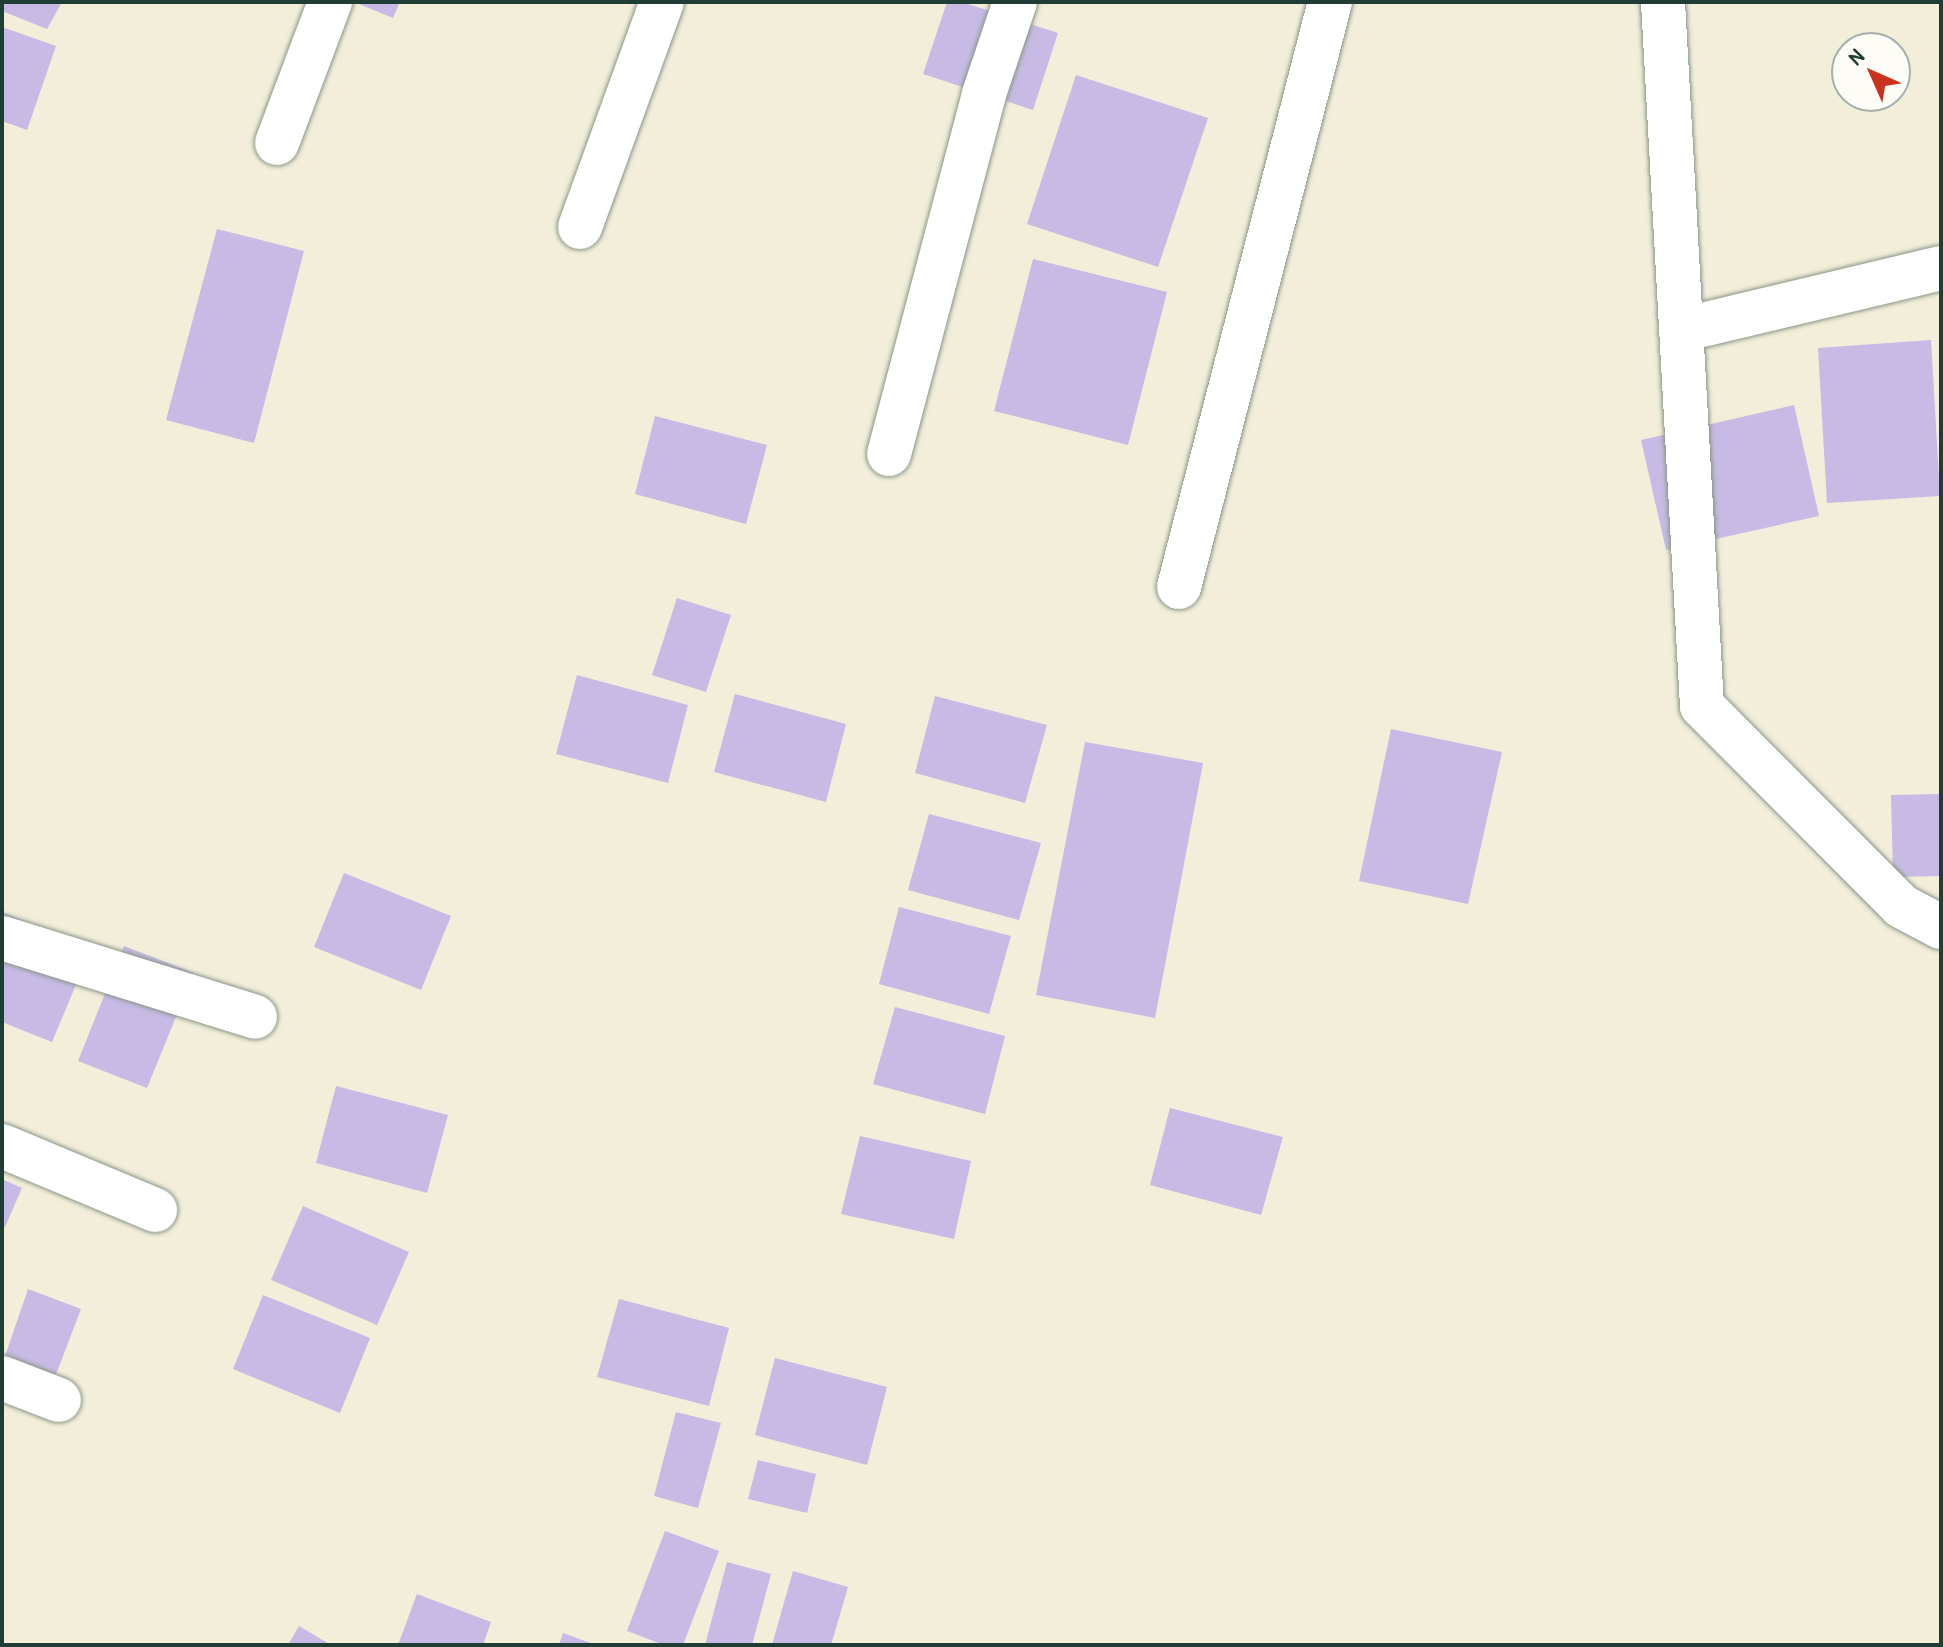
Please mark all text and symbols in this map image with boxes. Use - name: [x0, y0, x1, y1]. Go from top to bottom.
- north arrow: [1831, 32, 1911, 112]
- text: N: [1841, 42, 1870, 71]

